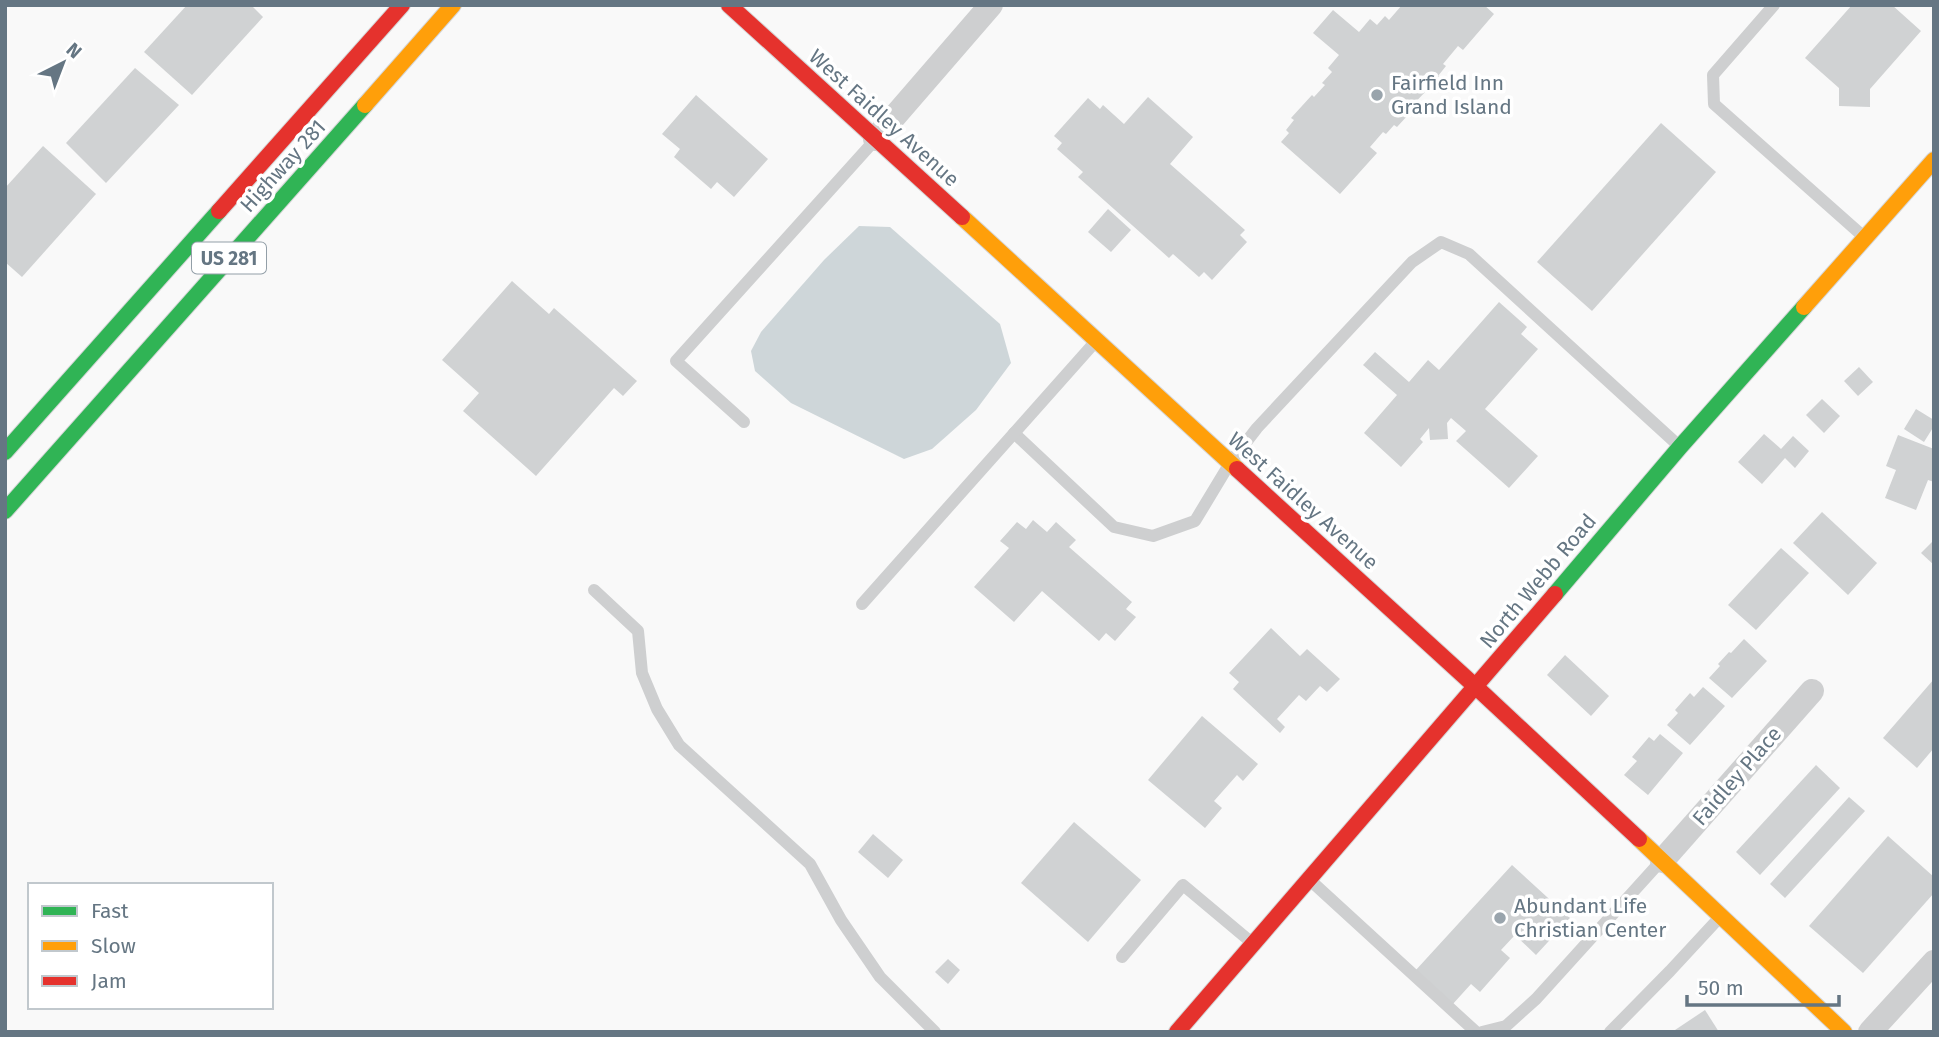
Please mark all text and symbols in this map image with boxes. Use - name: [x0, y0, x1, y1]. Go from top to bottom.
- north arrow: [28, 28, 98, 98]
- text: N: [62, 38, 86, 64]
- street label: West Faidley Avenue: [803, 44, 965, 192]
- place label: Fairfield Inn Grand Island: [1391, 70, 1512, 120]
- marker: Fairfield Inn Grand Island: [1369, 87, 1385, 103]
- street label: Highway 281: [235, 114, 331, 218]
- road number: US 281: [192, 242, 266, 274]
- street label: West Faidley Avenue: [1222, 427, 1384, 575]
- street label: North Webb Road: [1474, 508, 1602, 654]
- street label: Faidley Place: [1687, 721, 1787, 831]
- legend: [28, 883, 273, 1009]
- place label: Abundant Life Christian Center: [1514, 893, 1666, 943]
- text: Fast: [91, 898, 129, 924]
- marker: Abundant Life Christian Center: [1492, 910, 1508, 926]
- text: Slow: [91, 933, 136, 959]
- scale bar: [1687, 964, 1839, 1008]
- text: Jam: [91, 968, 127, 994]
- text: 50 m: [1698, 975, 1744, 1001]

